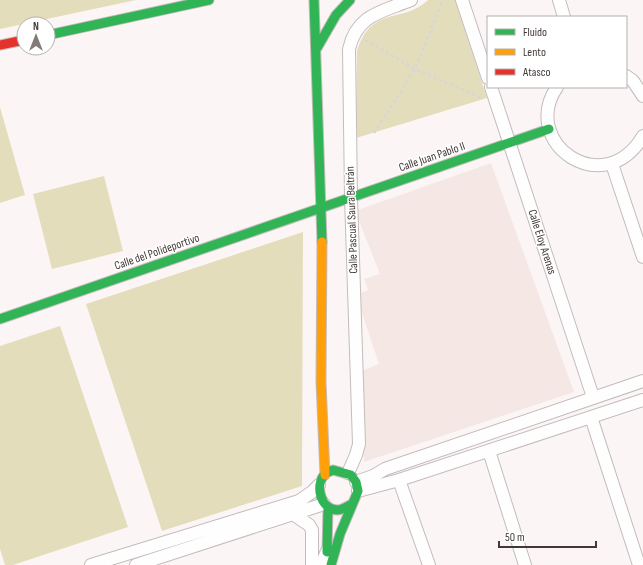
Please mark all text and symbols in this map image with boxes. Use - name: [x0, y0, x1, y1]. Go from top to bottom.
- north arrow: [16, 16, 56, 56]
- legend: [487, 16, 627, 88]
- text: N: [33, 20, 39, 33]
- text: Fluido: [523, 25, 547, 40]
- text: Lento: [523, 45, 546, 60]
- text: Atasco: [522, 65, 550, 80]
- street label: Calle Juan Pablo II: [397, 139, 467, 175]
- street label: Calle Pascual Saura Beltrán: [343, 166, 361, 274]
- street label: Calle Eloy Arenas: [524, 208, 560, 276]
- street label: Calle del Polideportivo: [113, 230, 202, 274]
- scale bar: [499, 523, 596, 549]
- text: 50 m: [505, 530, 525, 545]

